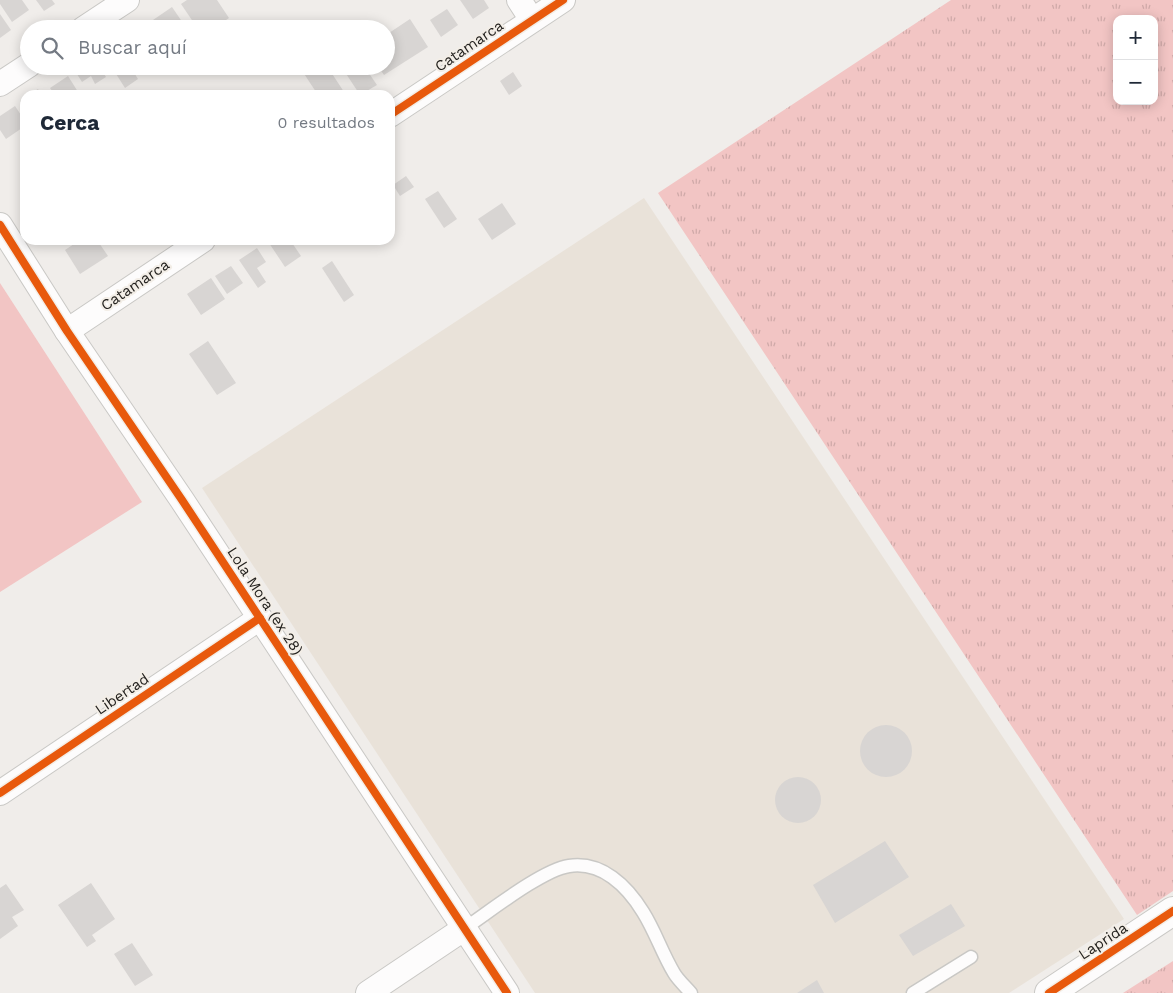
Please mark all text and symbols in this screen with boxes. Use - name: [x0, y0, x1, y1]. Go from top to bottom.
- map controls: [1113, 15, 1158, 105]
- button: +: [1113, 15, 1158, 60]
- street label: Catamarca: [431, 16, 507, 75]
- search box: [20, 20, 395, 75]
- icon: search: [38, 34, 66, 62]
- text: Buscar aquí: [78, 36, 187, 59]
- button: −: [1113, 60, 1158, 105]
- text: Cerca: [40, 110, 99, 135]
- text: 0 resultados: [277, 113, 375, 132]
- street label: Catamarca: [97, 255, 173, 314]
- street label: Lola Mora (ex 28): [223, 544, 307, 658]
- street label: Libertad: [92, 670, 152, 718]
- street label: Laprida: [1075, 918, 1131, 963]

